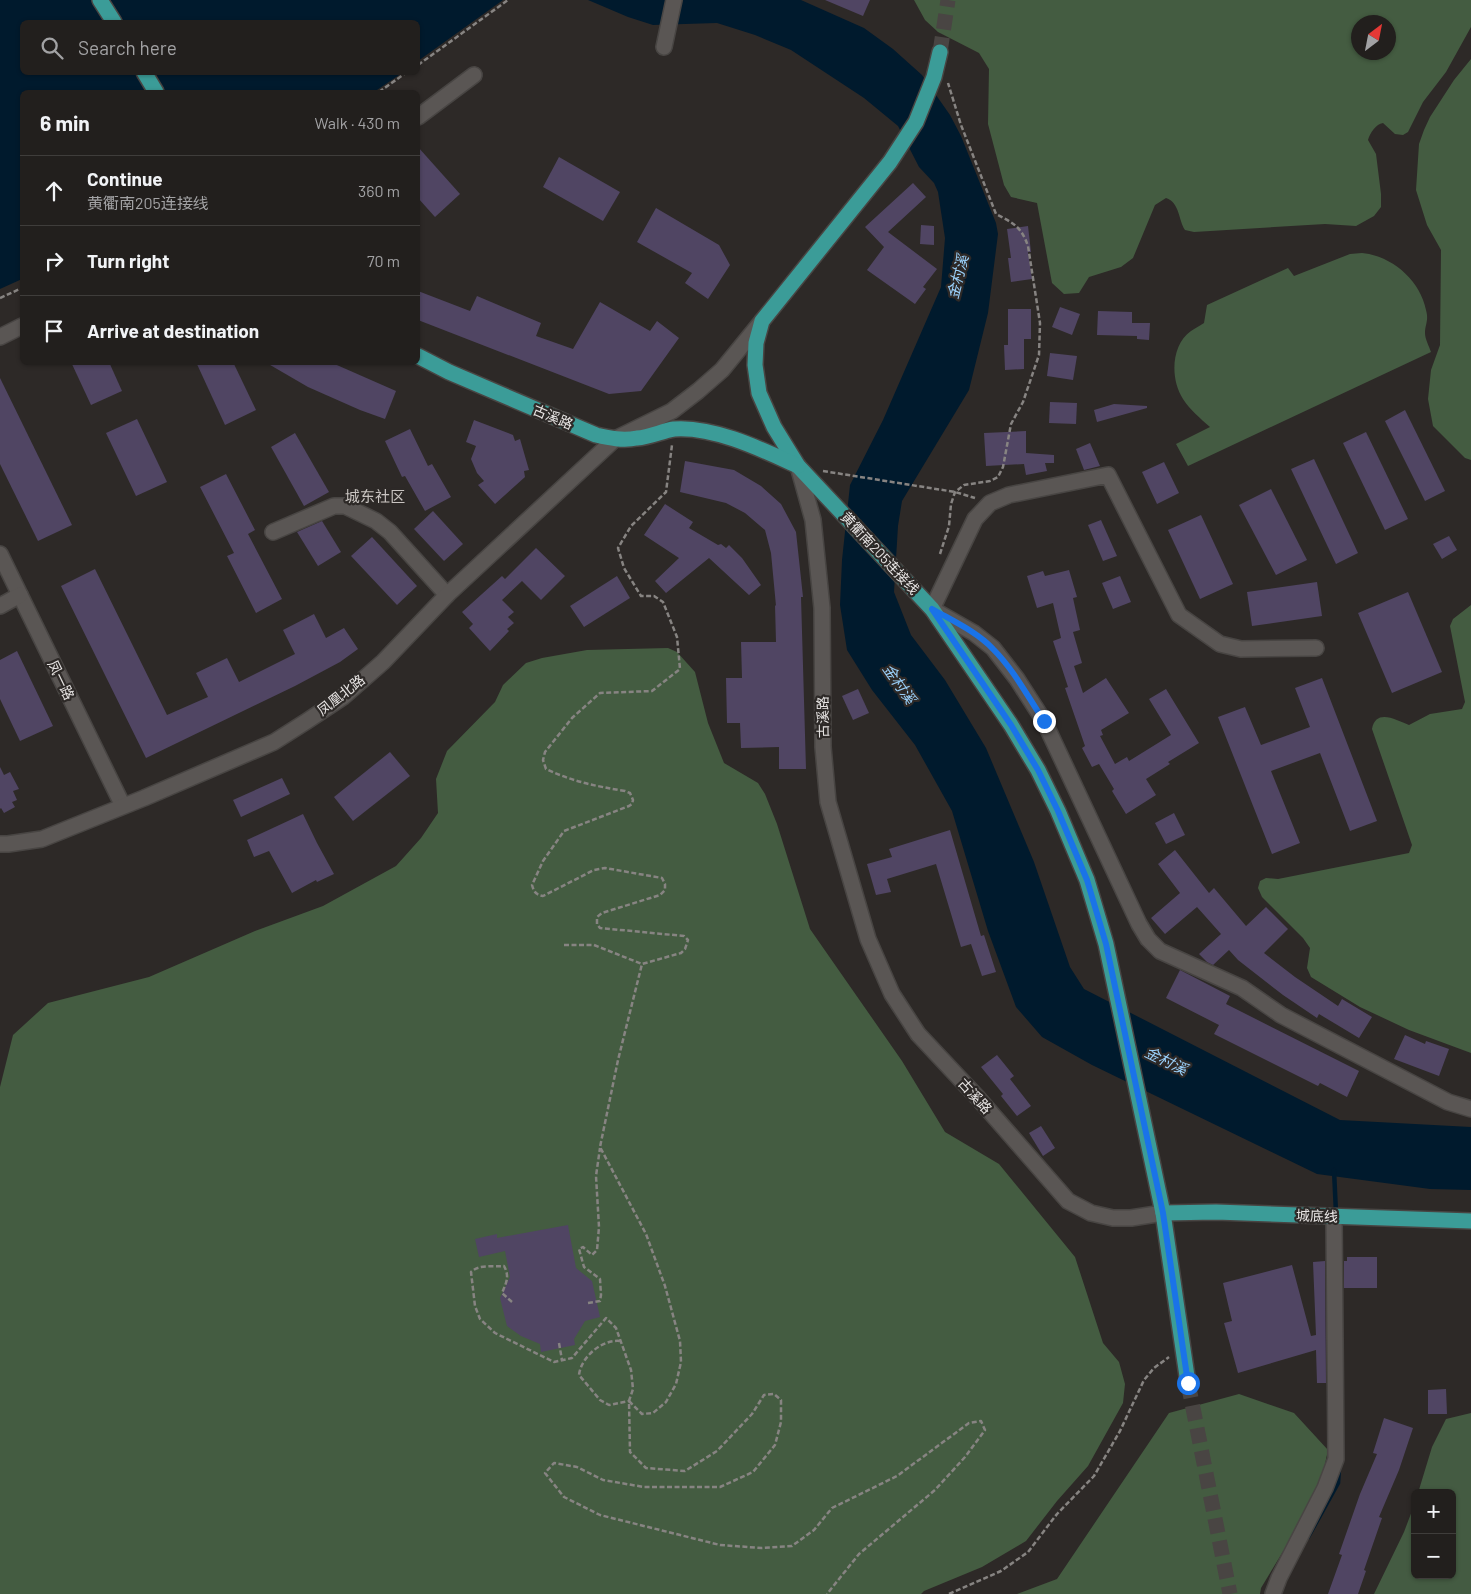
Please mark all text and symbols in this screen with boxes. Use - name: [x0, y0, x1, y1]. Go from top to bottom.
- north arrow: [1351, 15, 1396, 60]
- search box: [20, 20, 420, 75]
- icon: search: [38, 34, 66, 62]
- text: Search here: [78, 36, 177, 59]
- text: 6 min: [40, 110, 90, 135]
- text: Walk · 430 m: [315, 113, 400, 132]
- text: Continue: [87, 167, 163, 190]
- icon: ahead: [40, 177, 68, 205]
- text: 360 m: [358, 181, 400, 200]
- text: 黄衢南205连接线: [87, 193, 209, 212]
- icon: right: [40, 247, 68, 275]
- text: Turn right: [87, 249, 169, 272]
- text: 70 m: [367, 251, 400, 270]
- water label: 金村溪: [943, 251, 972, 301]
- icon: arrive: [40, 317, 68, 345]
- text: Arrive at destination: [87, 319, 259, 342]
- street label: 古溪路: [531, 401, 576, 433]
- district label: 城东社区: [345, 487, 405, 505]
- street label: 黄衢南205连接线: [838, 508, 923, 597]
- street label: 凤一路: [45, 657, 78, 702]
- water label: 金村溪: [880, 660, 921, 709]
- street label: 凤凰北路: [313, 671, 368, 719]
- street label: 古溪路: [814, 696, 831, 738]
- route end: [1033, 710, 1056, 733]
- water label: 金村溪: [1142, 1042, 1192, 1079]
- street label: 古溪路: [955, 1074, 996, 1117]
- street label: 城底线: [1296, 1206, 1338, 1225]
- route start: [1177, 1372, 1200, 1395]
- map controls: [1411, 1489, 1456, 1579]
- button: +: [1411, 1489, 1456, 1534]
- button: −: [1411, 1534, 1456, 1579]

